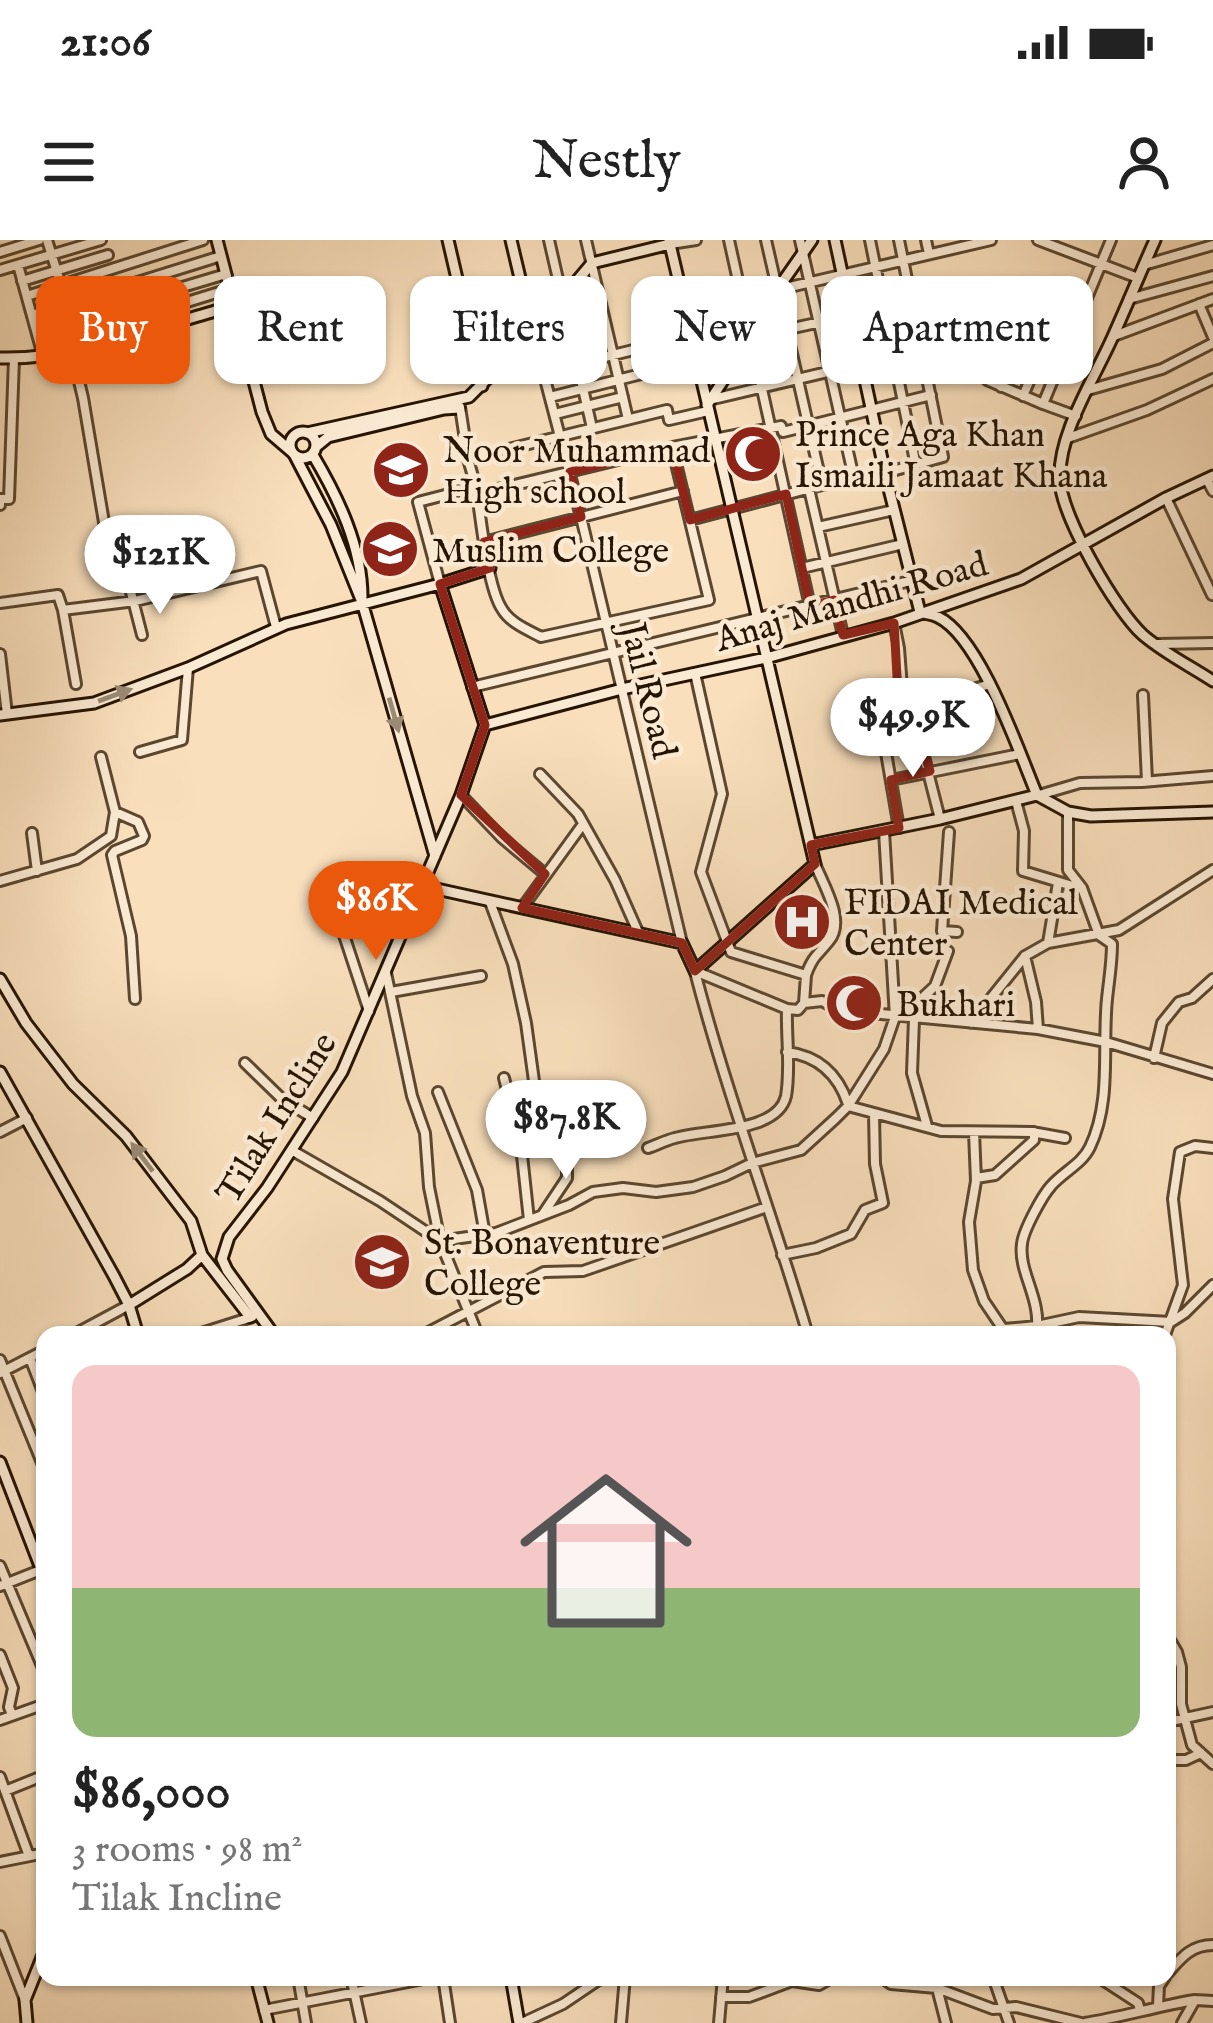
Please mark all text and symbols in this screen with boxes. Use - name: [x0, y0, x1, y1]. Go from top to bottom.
- text: 21:06: [60, 14, 151, 71]
- text: Nestly: [532, 128, 681, 197]
- icon: menu: [36, 129, 102, 195]
- icon: person: [1111, 129, 1177, 195]
- chip: Buy: [36, 276, 190, 384]
- chip: Rent: [214, 276, 386, 384]
- chip: Filters: [410, 276, 607, 384]
- chip: New: [631, 276, 797, 384]
- chip: Apartment: [821, 276, 1093, 384]
- place label: Prince Aga Khan Ismaili Jamaat Khana: [795, 413, 1108, 500]
- mosque icon: Prince Aga Khan Ismaili Jamaat Khana: [722, 423, 784, 485]
- place label: Noor Muhammad High school: [443, 429, 711, 516]
- school or university icon: Noor Muhammad High school: [370, 439, 432, 501]
- pin: $121K: [76, 515, 244, 617]
- school or university icon: Muslim College: [359, 518, 421, 580]
- text: $121K: [111, 529, 209, 578]
- place label: Muslim College: [432, 529, 669, 575]
- street label: Anaj Mandhi Road: [709, 542, 994, 664]
- street label: Jail Road: [607, 614, 686, 764]
- pin: $49.9K: [815, 678, 1011, 780]
- one-way arrow: [97, 685, 133, 703]
- text: $49.9K: [857, 692, 969, 741]
- one-way arrow: [386, 697, 404, 734]
- pin: $86K: [305, 861, 447, 963]
- text: $86K: [335, 875, 417, 924]
- place label: FIDAI Medical Center: [844, 881, 1078, 968]
- hospital icon: FIDAI Medical Center: [771, 891, 833, 953]
- mosque icon: Bukhari: [823, 972, 885, 1034]
- place label: Bukhari: [896, 983, 1015, 1029]
- street label: Tilak Incline: [207, 1024, 348, 1213]
- pin: $87.8K: [468, 1080, 664, 1182]
- text: $87.8K: [513, 1094, 619, 1143]
- one-way arrow: [130, 1142, 154, 1173]
- place label: St. Bonaventure College: [424, 1221, 660, 1308]
- school or university icon: St. Bonaventure College: [351, 1231, 413, 1293]
- icon: home: [498, 1443, 714, 1659]
- text: $86,000: [72, 1761, 230, 1826]
- text: 3 rooms · 98 m²: [72, 1826, 303, 1875]
- text: Tilak Incline: [72, 1875, 282, 1924]

